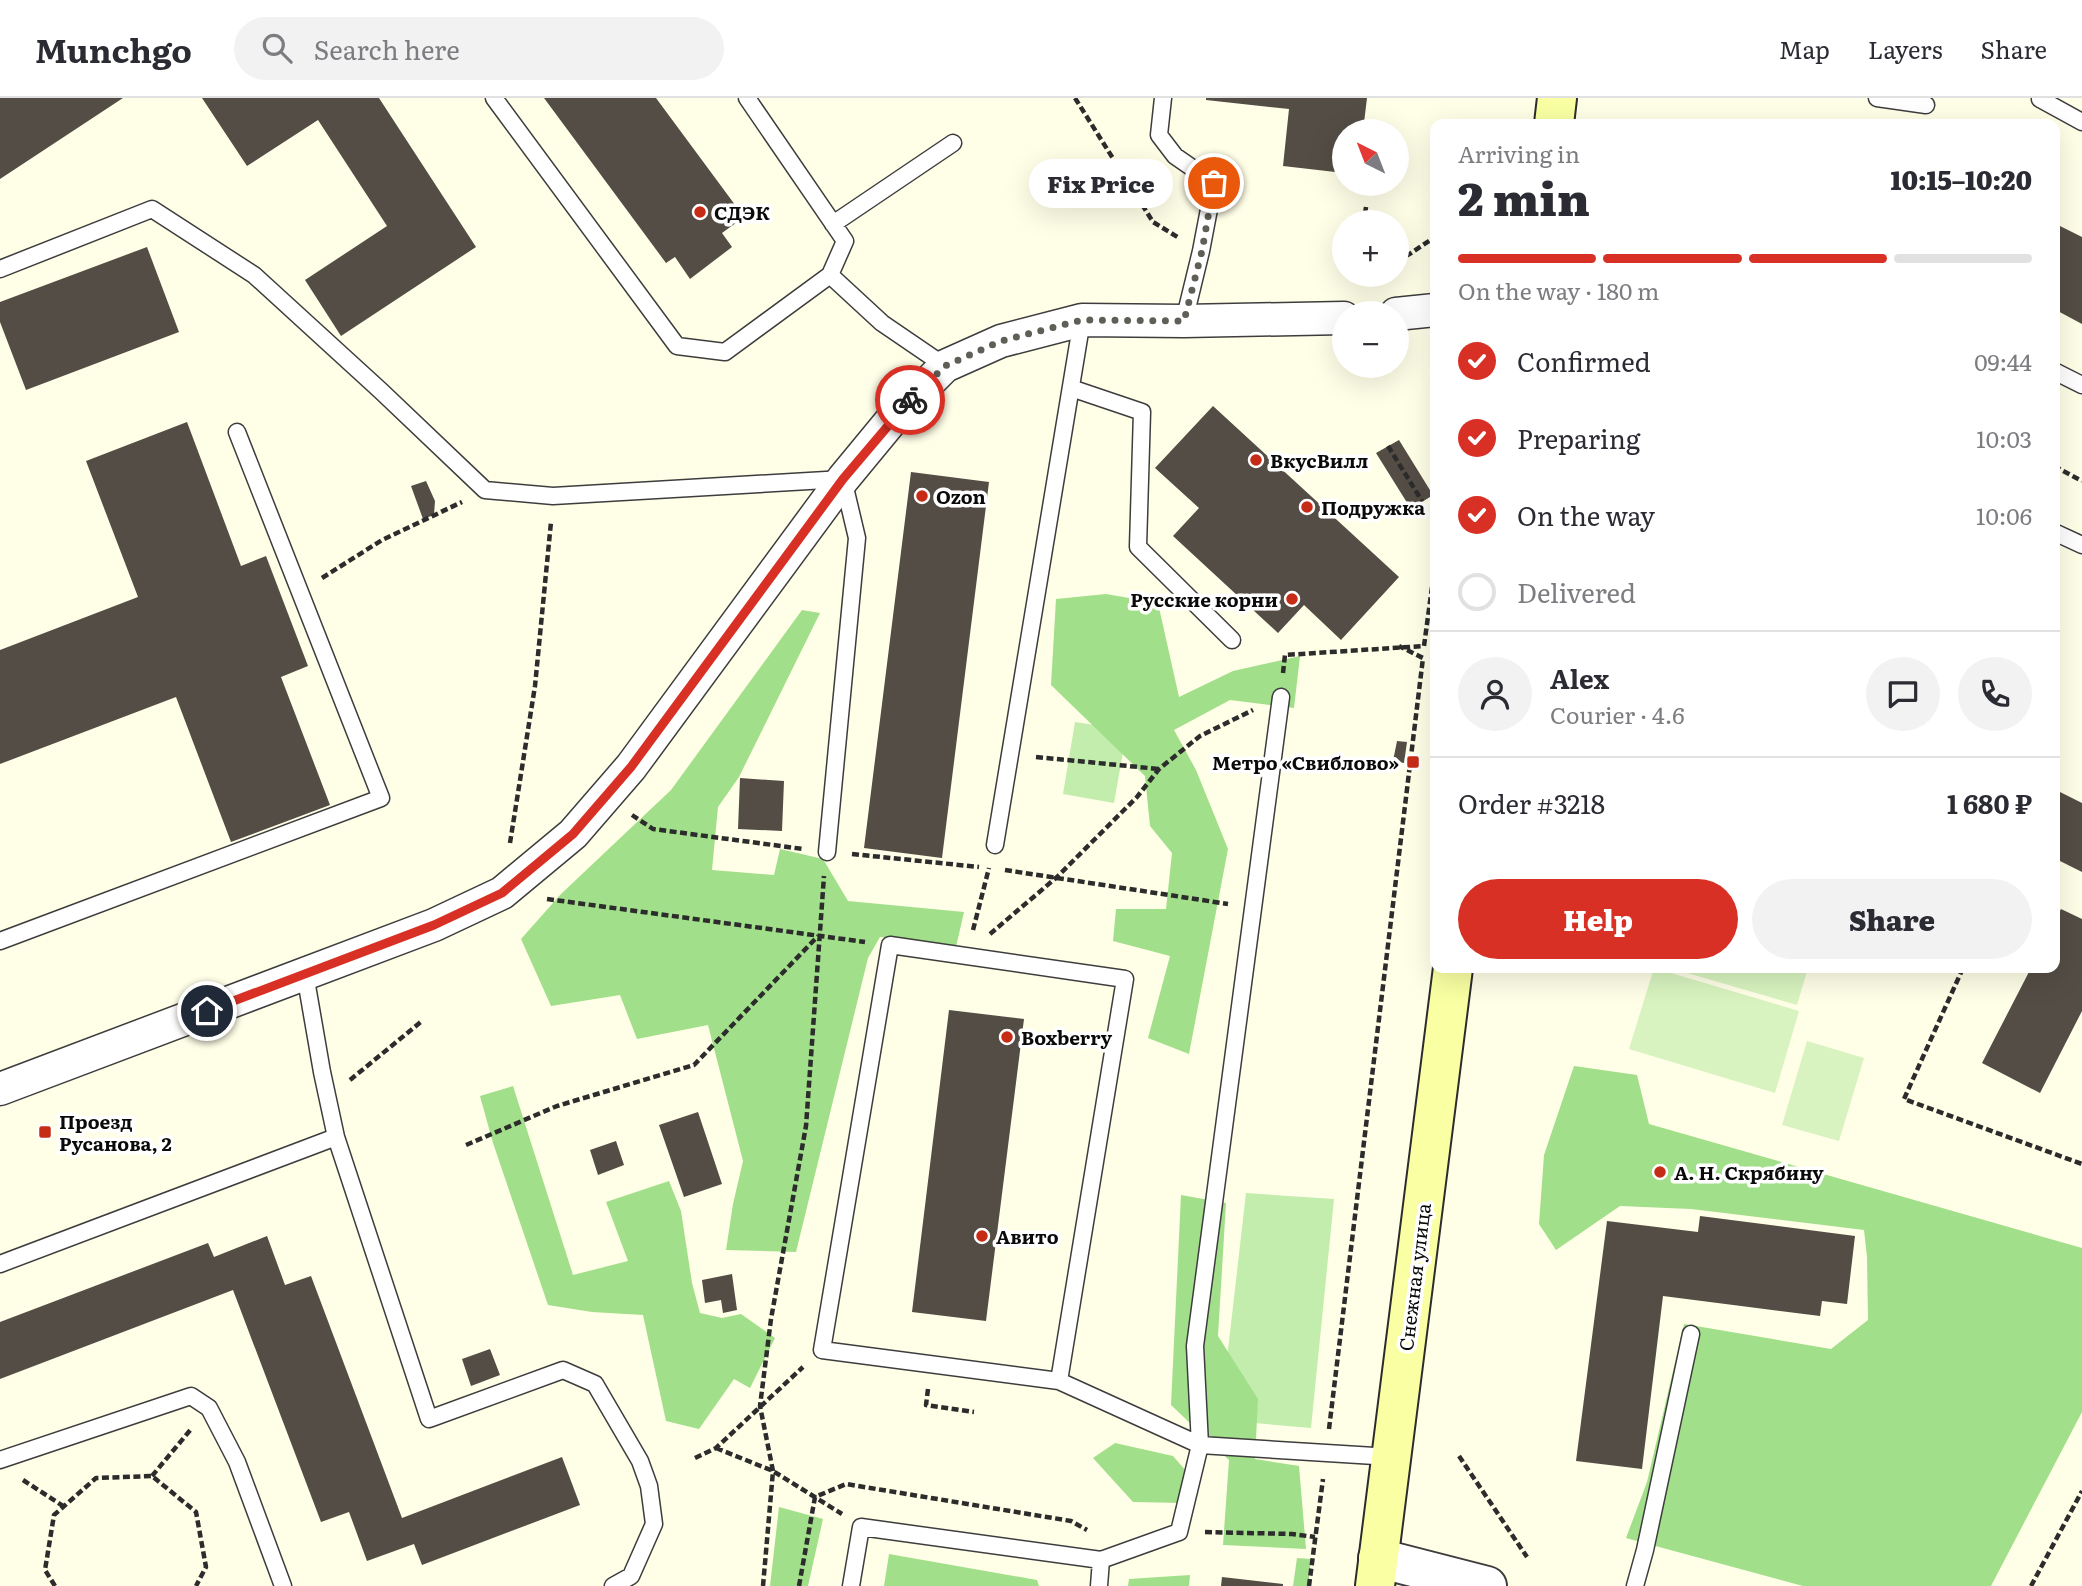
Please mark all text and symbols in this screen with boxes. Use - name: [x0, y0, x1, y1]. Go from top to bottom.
- search box: [234, 17, 724, 80]
- text: Munchgo: [35, 24, 192, 73]
- icon: search: [258, 29, 296, 67]
- text: Search here: [314, 29, 460, 68]
- text: Map: [1779, 31, 1830, 66]
- text: Layers: [1868, 31, 1942, 66]
- text: Share: [1980, 31, 2047, 66]
- north arrow: [1332, 119, 1409, 196]
- map controls: [1332, 119, 1409, 378]
- text: Arriving in: [1458, 136, 1580, 170]
- pin: [1184, 153, 1244, 213]
- callout: Fix Price: [1028, 158, 1172, 208]
- text: 10:15–10:20: [1891, 159, 2032, 198]
- text: 2 min: [1458, 162, 1590, 230]
- icon: bag: [1195, 164, 1233, 202]
- text: Fix Price: [1047, 166, 1155, 200]
- place label: СДЭК: [714, 198, 770, 226]
- marker: СДЭК: [692, 204, 708, 220]
- button: +: [1332, 210, 1409, 287]
- text: On the way · 180 m: [1458, 273, 1659, 307]
- button: −: [1332, 301, 1409, 378]
- text: Confirmed: [1517, 341, 1651, 380]
- icon: check: [1458, 342, 1496, 380]
- text: 09:44: [1974, 344, 2032, 378]
- courier: [875, 365, 945, 435]
- icon: bike: [891, 381, 929, 419]
- text: Preparing: [1517, 418, 1640, 457]
- icon: check: [1458, 419, 1496, 457]
- text: 10:03: [1976, 421, 2032, 455]
- place label: ВкусВилл: [1270, 446, 1368, 474]
- marker: ВкусВилл: [1248, 452, 1264, 468]
- place label: Ozon: [936, 482, 986, 510]
- marker: Ozon: [914, 488, 930, 504]
- place label: Подружка: [1321, 493, 1425, 521]
- text: On the way: [1517, 495, 1655, 534]
- icon: check: [1458, 496, 1496, 534]
- text: 10:06: [1976, 498, 2032, 532]
- marker: Подружка: [1299, 499, 1315, 515]
- text: Delivered: [1517, 572, 1636, 611]
- place label: Русские корни: [1130, 585, 1278, 613]
- marker: Русские корни: [1284, 591, 1300, 607]
- button: person: [1458, 657, 1532, 731]
- button: chat: [1866, 657, 1940, 731]
- button: phone: [1958, 657, 2032, 731]
- text: Alex: [1550, 658, 1609, 697]
- text: Courier · 4.6: [1550, 697, 1685, 731]
- place label: Метро «Свиблово»: [1212, 748, 1399, 776]
- marker: Метро «Свиблово»: [1405, 754, 1421, 770]
- text: Order #3218: [1458, 783, 1605, 822]
- text: 1 680 ₽: [1947, 783, 2032, 822]
- button: Help: [1458, 879, 1738, 959]
- button: Share: [1752, 879, 2032, 959]
- pin: [177, 981, 237, 1041]
- icon: home: [188, 992, 226, 1030]
- place label: Boxberry: [1021, 1023, 1112, 1051]
- marker: Boxberry: [999, 1029, 1015, 1045]
- place label: Проезд Русанова, 2: [59, 1107, 172, 1157]
- marker: Проезд Русанова, 2: [37, 1124, 53, 1140]
- place label: А. Н. Скрябину: [1674, 1158, 1824, 1186]
- marker: А. Н. Скрябину: [1652, 1164, 1668, 1180]
- street label: Снежная улица: [1391, 1201, 1437, 1353]
- place label: Авито: [996, 1222, 1059, 1250]
- marker: Авито: [974, 1228, 990, 1244]

